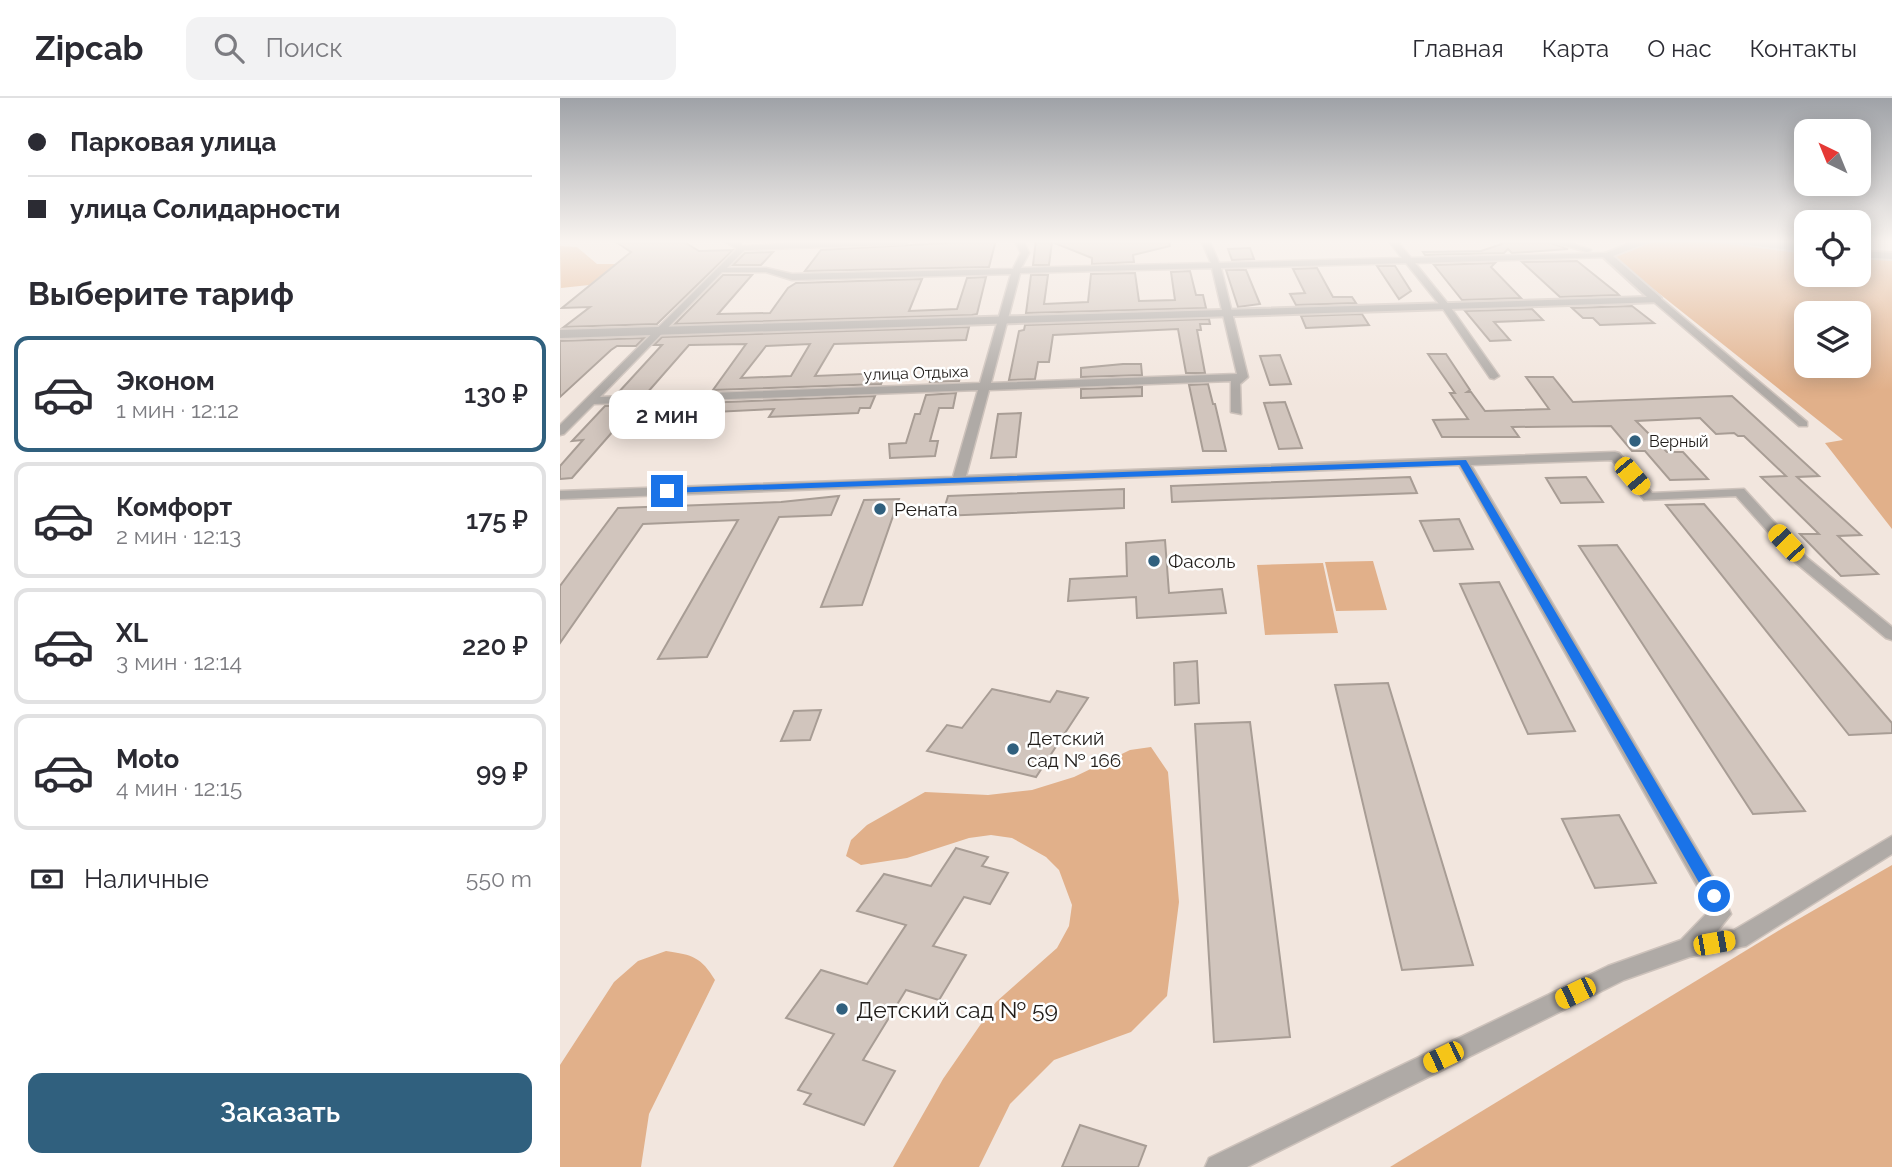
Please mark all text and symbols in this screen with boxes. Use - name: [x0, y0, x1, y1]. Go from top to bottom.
- search box: [186, 17, 676, 80]
- text: Zipcab: [35, 29, 144, 68]
- icon: search: [210, 29, 248, 67]
- text: Поиск: [266, 33, 343, 63]
- text: Главная: [1412, 34, 1504, 63]
- text: Карта: [1542, 34, 1609, 63]
- text: О нас: [1647, 34, 1712, 63]
- text: Контакты: [1750, 34, 1857, 63]
- north arrow: [1794, 119, 1871, 196]
- map controls: [1794, 119, 1871, 378]
- text: Парковая улица: [70, 127, 277, 157]
- text: улица Солидарности: [70, 194, 341, 224]
- button: locate: [1794, 210, 1871, 287]
- text: Выберите тариф: [28, 275, 294, 312]
- button: layers: [1794, 301, 1871, 378]
- street label: улица Отдыха: [863, 362, 969, 384]
- icon: car: [32, 363, 95, 426]
- text: Эконом: [116, 366, 215, 396]
- text: 130 ₽: [464, 379, 528, 409]
- callout: 2 мин: [609, 390, 725, 438]
- text: 1 мин · 12:12: [116, 396, 239, 423]
- text: 2 мин: [636, 401, 698, 428]
- place label: Верный: [1649, 432, 1709, 451]
- marker: Верный: [1627, 433, 1643, 449]
- car: [1611, 453, 1654, 499]
- route end: [651, 475, 683, 507]
- icon: car: [32, 489, 95, 552]
- text: Комфорт: [116, 492, 232, 522]
- place label: Рената: [894, 498, 958, 520]
- marker: Рената: [872, 501, 888, 517]
- text: 175 ₽: [466, 505, 528, 535]
- car: [1764, 520, 1809, 566]
- text: 2 мин · 12:13: [116, 522, 241, 549]
- place label: Фасоль: [1168, 550, 1235, 572]
- marker: Фасоль: [1146, 553, 1162, 569]
- icon: car: [32, 615, 95, 678]
- text: XL: [116, 618, 148, 648]
- text: 220 ₽: [462, 631, 528, 661]
- text: 3 мин · 12:14: [116, 648, 242, 675]
- place label: Детский сад № 166: [1027, 727, 1121, 771]
- icon: car: [32, 741, 95, 804]
- marker: Детский сад № 166: [1005, 741, 1021, 757]
- text: Moto: [116, 744, 179, 774]
- text: 99 ₽: [476, 757, 528, 787]
- text: 4 мин · 12:15: [116, 774, 242, 801]
- icon: cash: [28, 860, 66, 898]
- text: Наличные: [84, 864, 209, 894]
- text: 550 m: [466, 865, 532, 892]
- route start: [1698, 880, 1730, 912]
- car: [1692, 929, 1737, 957]
- car: [1552, 974, 1599, 1012]
- place label: Детский сад № 59: [856, 996, 1058, 1023]
- marker: Детский сад № 59: [834, 1001, 850, 1017]
- car: [1420, 1038, 1467, 1076]
- button: Заказать: [28, 1073, 532, 1153]

